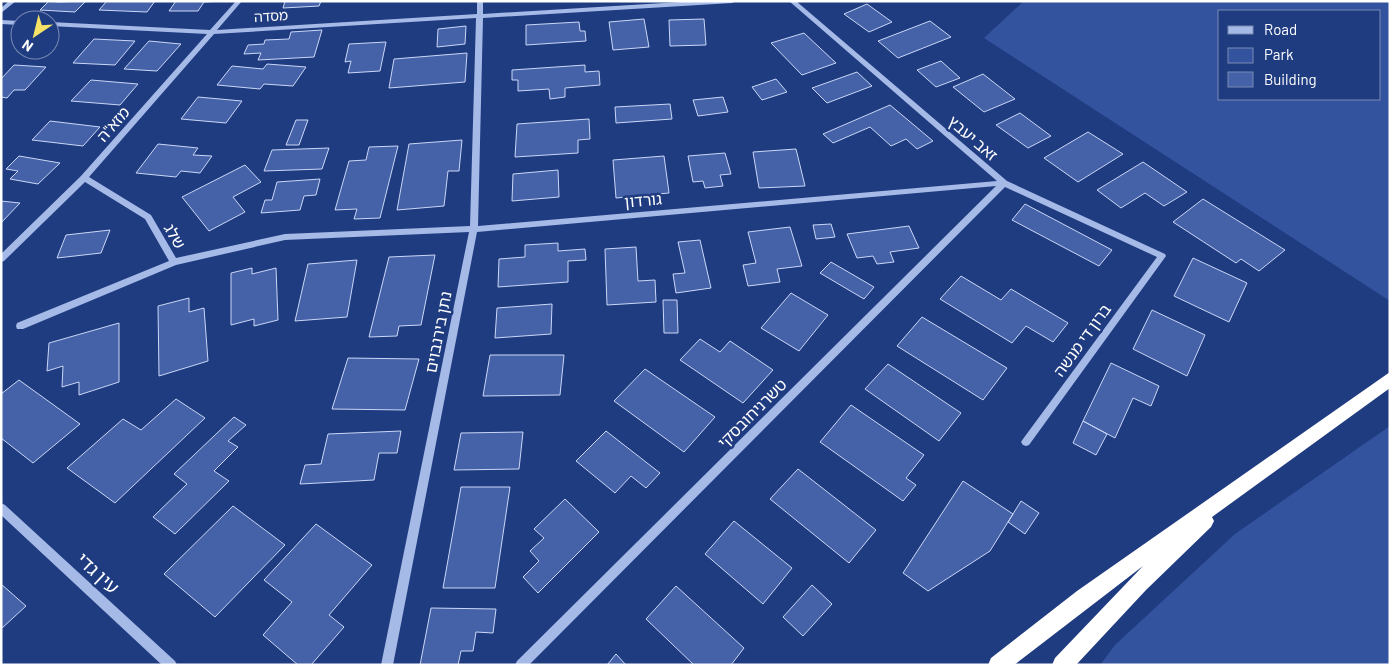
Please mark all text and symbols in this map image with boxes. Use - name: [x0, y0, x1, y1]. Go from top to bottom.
- street label: מסדה: [254, 6, 288, 25]
- north arrow: [10, 10, 60, 60]
- legend: [1218, 10, 1381, 100]
- text: Road: [1264, 20, 1297, 38]
- text: N: [19, 36, 36, 56]
- text: Park: [1264, 45, 1294, 63]
- text: Building: [1264, 70, 1317, 88]
- street label: מזא"ה: [92, 102, 133, 145]
- street label: זאב יעבץ: [945, 111, 1002, 164]
- street label: גורדון: [623, 188, 663, 211]
- street label: שלג: [161, 220, 190, 252]
- street label: נתן בירנבוים: [420, 290, 455, 374]
- street label: ברון די מנשה: [1049, 300, 1114, 380]
- street label: טשרניחובסקי: [713, 374, 790, 451]
- street label: עין גדי: [72, 547, 124, 598]

